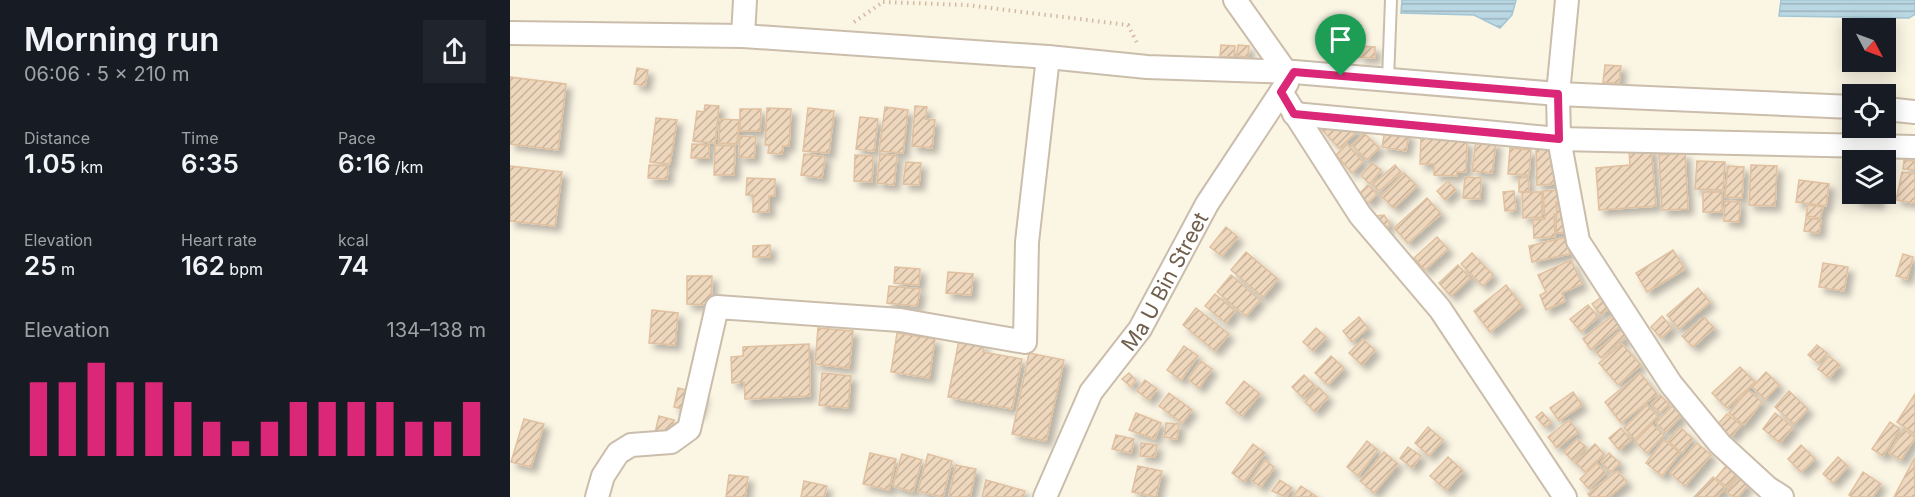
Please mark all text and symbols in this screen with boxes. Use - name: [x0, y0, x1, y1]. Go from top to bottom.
- pin: [1315, 14, 1366, 76]
- north arrow: [1842, 18, 1896, 72]
- map controls: [1842, 18, 1896, 204]
- text: Morning run: [24, 19, 219, 59]
- button: share: [423, 20, 486, 83]
- icon: arrive: [1324, 23, 1357, 56]
- text: 06:06 · 5 × 210 m: [24, 62, 190, 86]
- button: locate: [1842, 84, 1896, 138]
- text: Distance: [24, 128, 90, 148]
- text: Time: [181, 128, 219, 148]
- text: Pace: [338, 128, 376, 148]
- text: 1.05: [24, 148, 76, 179]
- text: 6:35: [181, 148, 239, 179]
- text: 6:16: [338, 148, 391, 179]
- button: layers: [1842, 150, 1896, 204]
- text: km: [76, 157, 103, 177]
- text: /km: [391, 157, 424, 177]
- street label: Ma U Bin Street: [1116, 208, 1213, 355]
- text: Elevation: [24, 230, 93, 250]
- text: Heart rate: [181, 230, 257, 250]
- text: kcal: [338, 230, 369, 250]
- text: 25: [24, 250, 57, 281]
- text: 162: [181, 250, 225, 281]
- text: 74: [338, 250, 369, 281]
- text: m: [57, 259, 75, 279]
- text: bpm: [225, 259, 263, 279]
- text: Elevation: [24, 318, 110, 342]
- text: 134–138 m: [387, 318, 486, 342]

